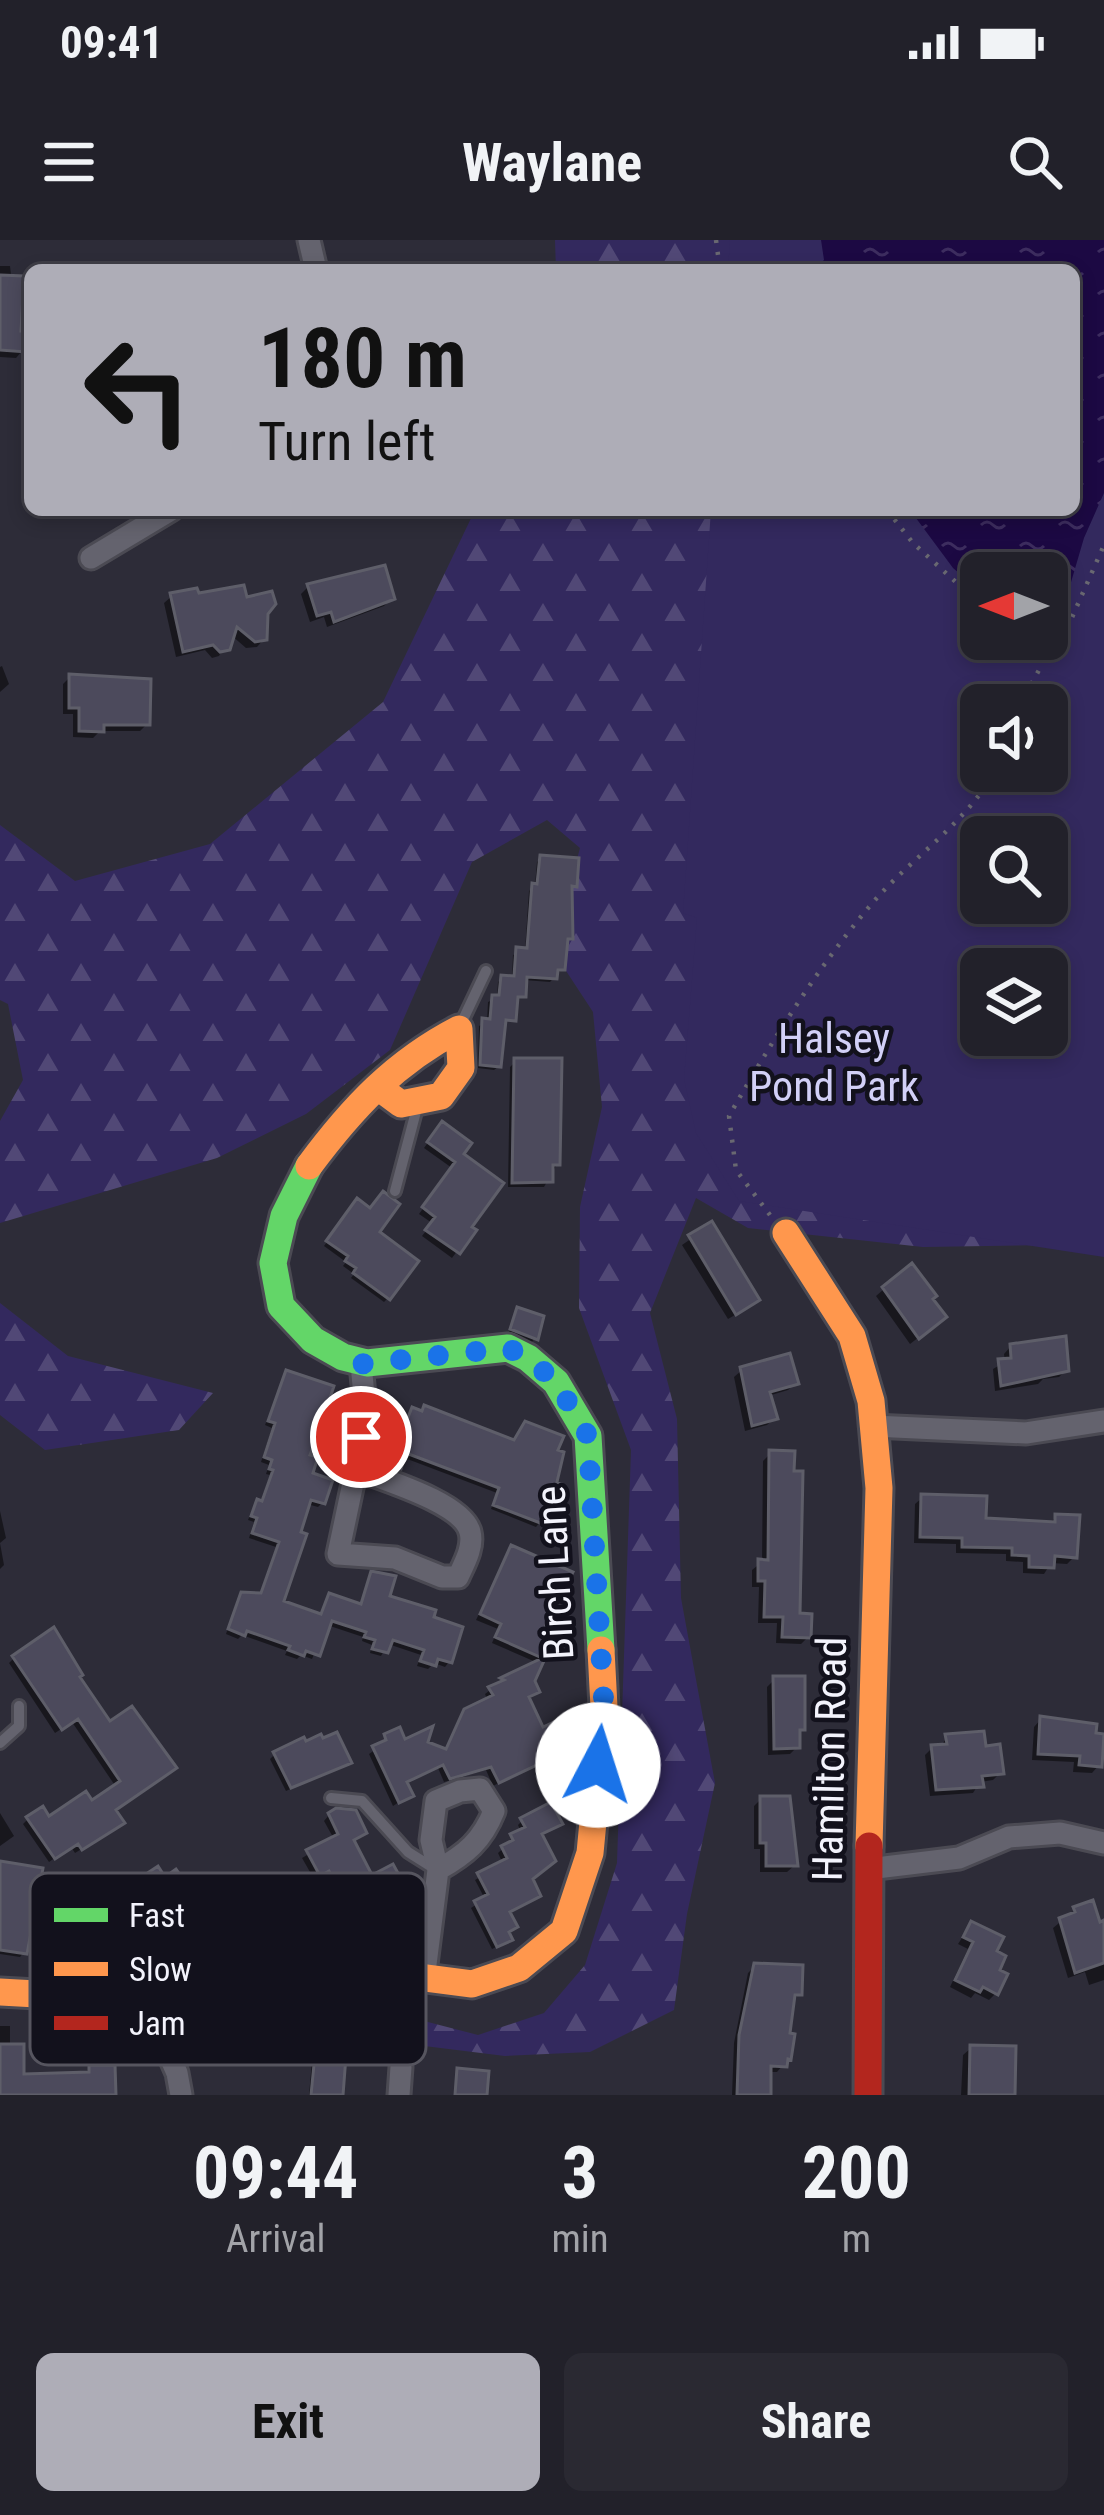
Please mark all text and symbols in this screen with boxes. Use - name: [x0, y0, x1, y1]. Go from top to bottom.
- text: 09:41: [60, 16, 163, 69]
- icon: menu: [36, 129, 102, 195]
- icon: search: [1002, 129, 1068, 195]
- text: Waylane: [462, 131, 642, 194]
- text: 180 m: [258, 309, 467, 408]
- icon: left: [60, 312, 216, 468]
- text: Turn left: [258, 410, 435, 473]
- north arrow: [960, 552, 1068, 660]
- map controls: [960, 552, 1068, 1056]
- button: sound: [960, 684, 1068, 792]
- button: search: [960, 816, 1068, 924]
- button: layers: [960, 948, 1068, 1056]
- park label: Halsey Pond Park: [749, 1014, 919, 1111]
- pin: [310, 1386, 412, 1488]
- icon: arrive: [328, 1404, 394, 1470]
- street label: Birch Lane: [525, 1485, 584, 1661]
- street label: Hamilton Road: [803, 1636, 856, 1882]
- position arrow: [535, 1702, 661, 1828]
- legend: [30, 1873, 426, 2065]
- text: Fast: [129, 1896, 185, 1935]
- text: Slow: [129, 1950, 192, 1989]
- text: Jam: [129, 2004, 186, 2043]
- text: 09:44: [193, 2131, 358, 2216]
- text: 3: [562, 2131, 598, 2216]
- text: 200: [802, 2131, 911, 2216]
- text: Arrival: [226, 2216, 325, 2262]
- text: min: [551, 2216, 609, 2262]
- text: m: [842, 2216, 871, 2262]
- button: Exit: [36, 2353, 540, 2491]
- button: Share: [564, 2353, 1068, 2491]

